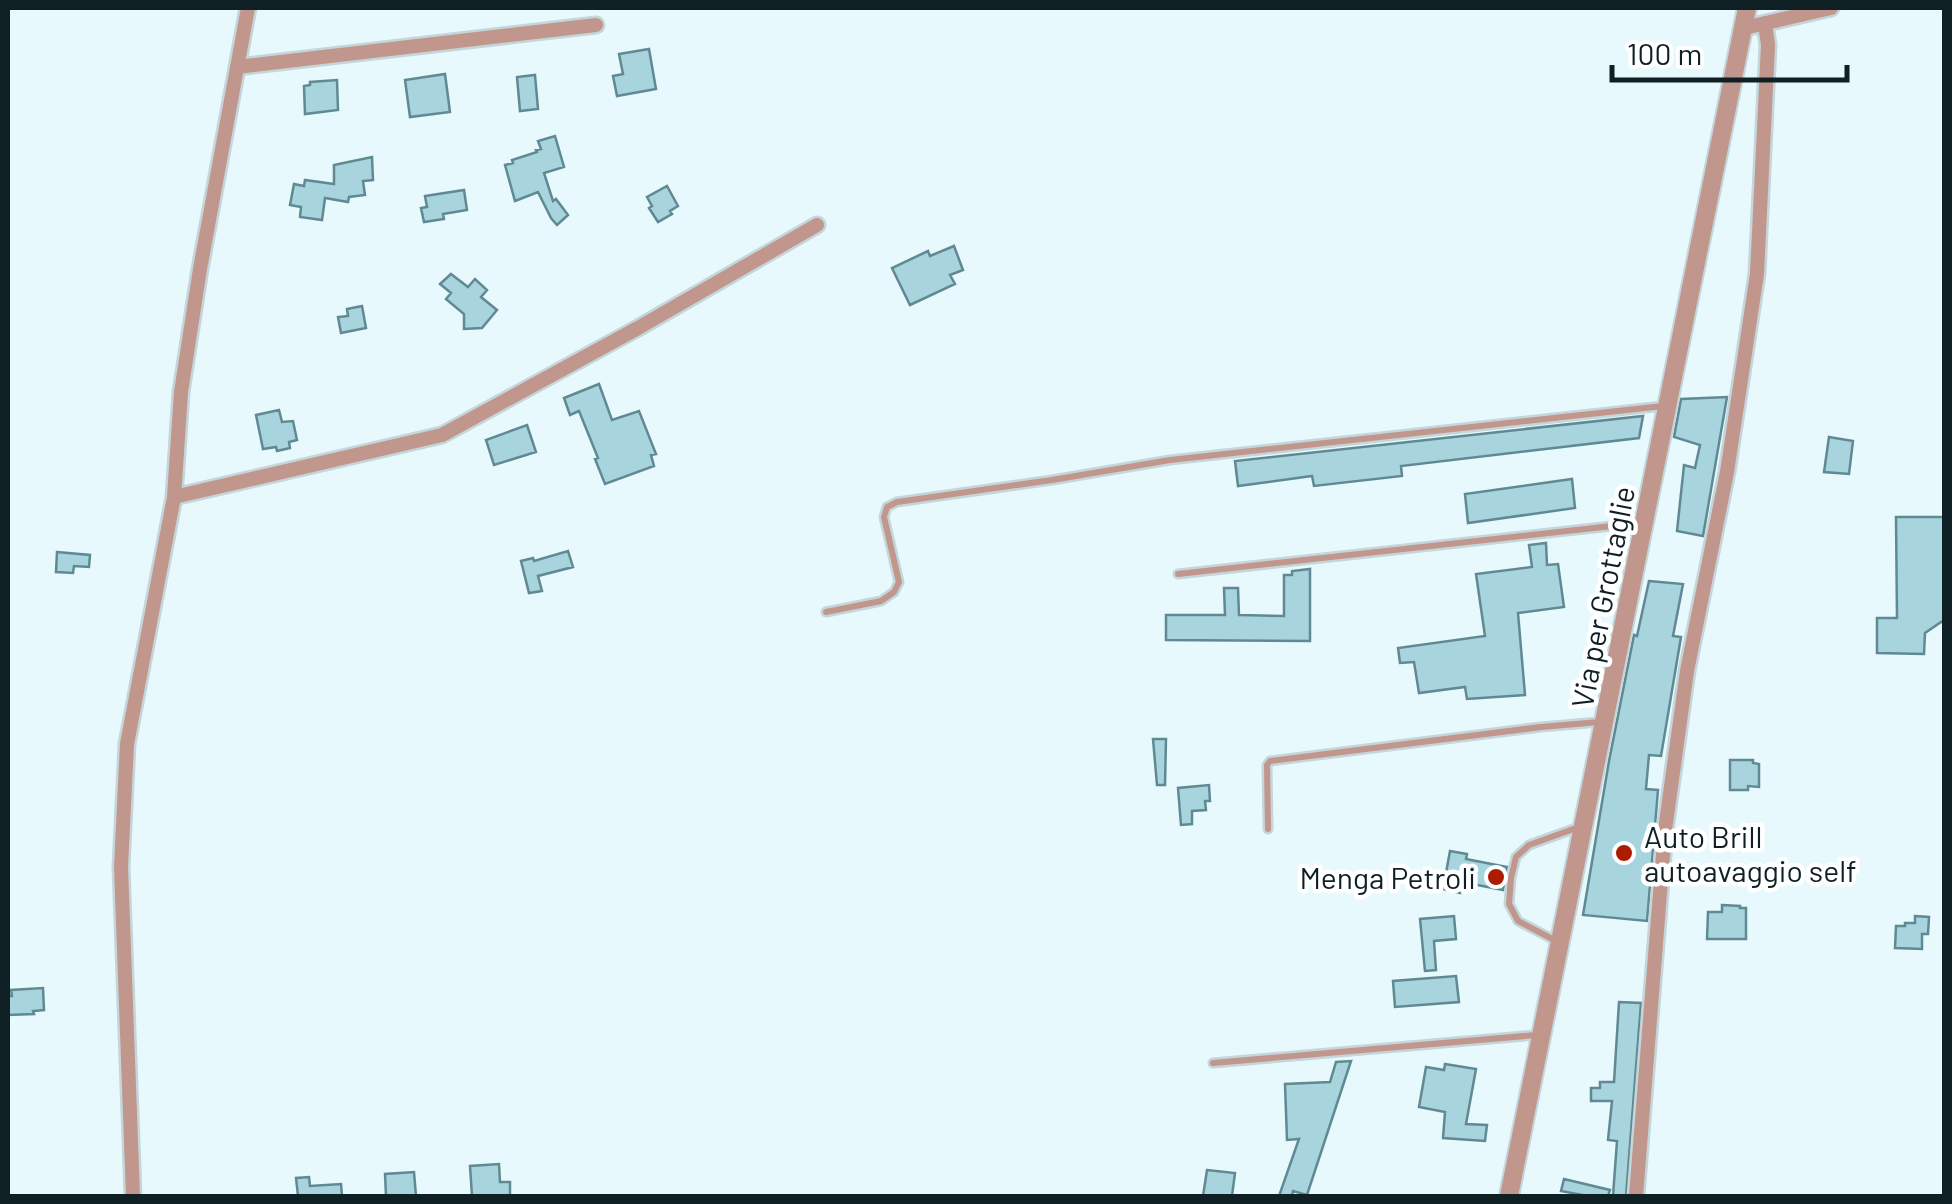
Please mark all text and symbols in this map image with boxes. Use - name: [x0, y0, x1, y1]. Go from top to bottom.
- scale bar: [1612, 20, 1847, 82]
- text: 100 m: [1627, 35, 1702, 71]
- street label: Via per Grottaglie: [1563, 483, 1641, 711]
- place label: Auto Brill autoavaggio self: [1644, 818, 1857, 888]
- marker: Auto Brill autoavaggio self: [1613, 842, 1635, 864]
- place label: Menga Petroli: [1299, 859, 1476, 895]
- marker: Menga Petroli: [1485, 866, 1507, 888]

